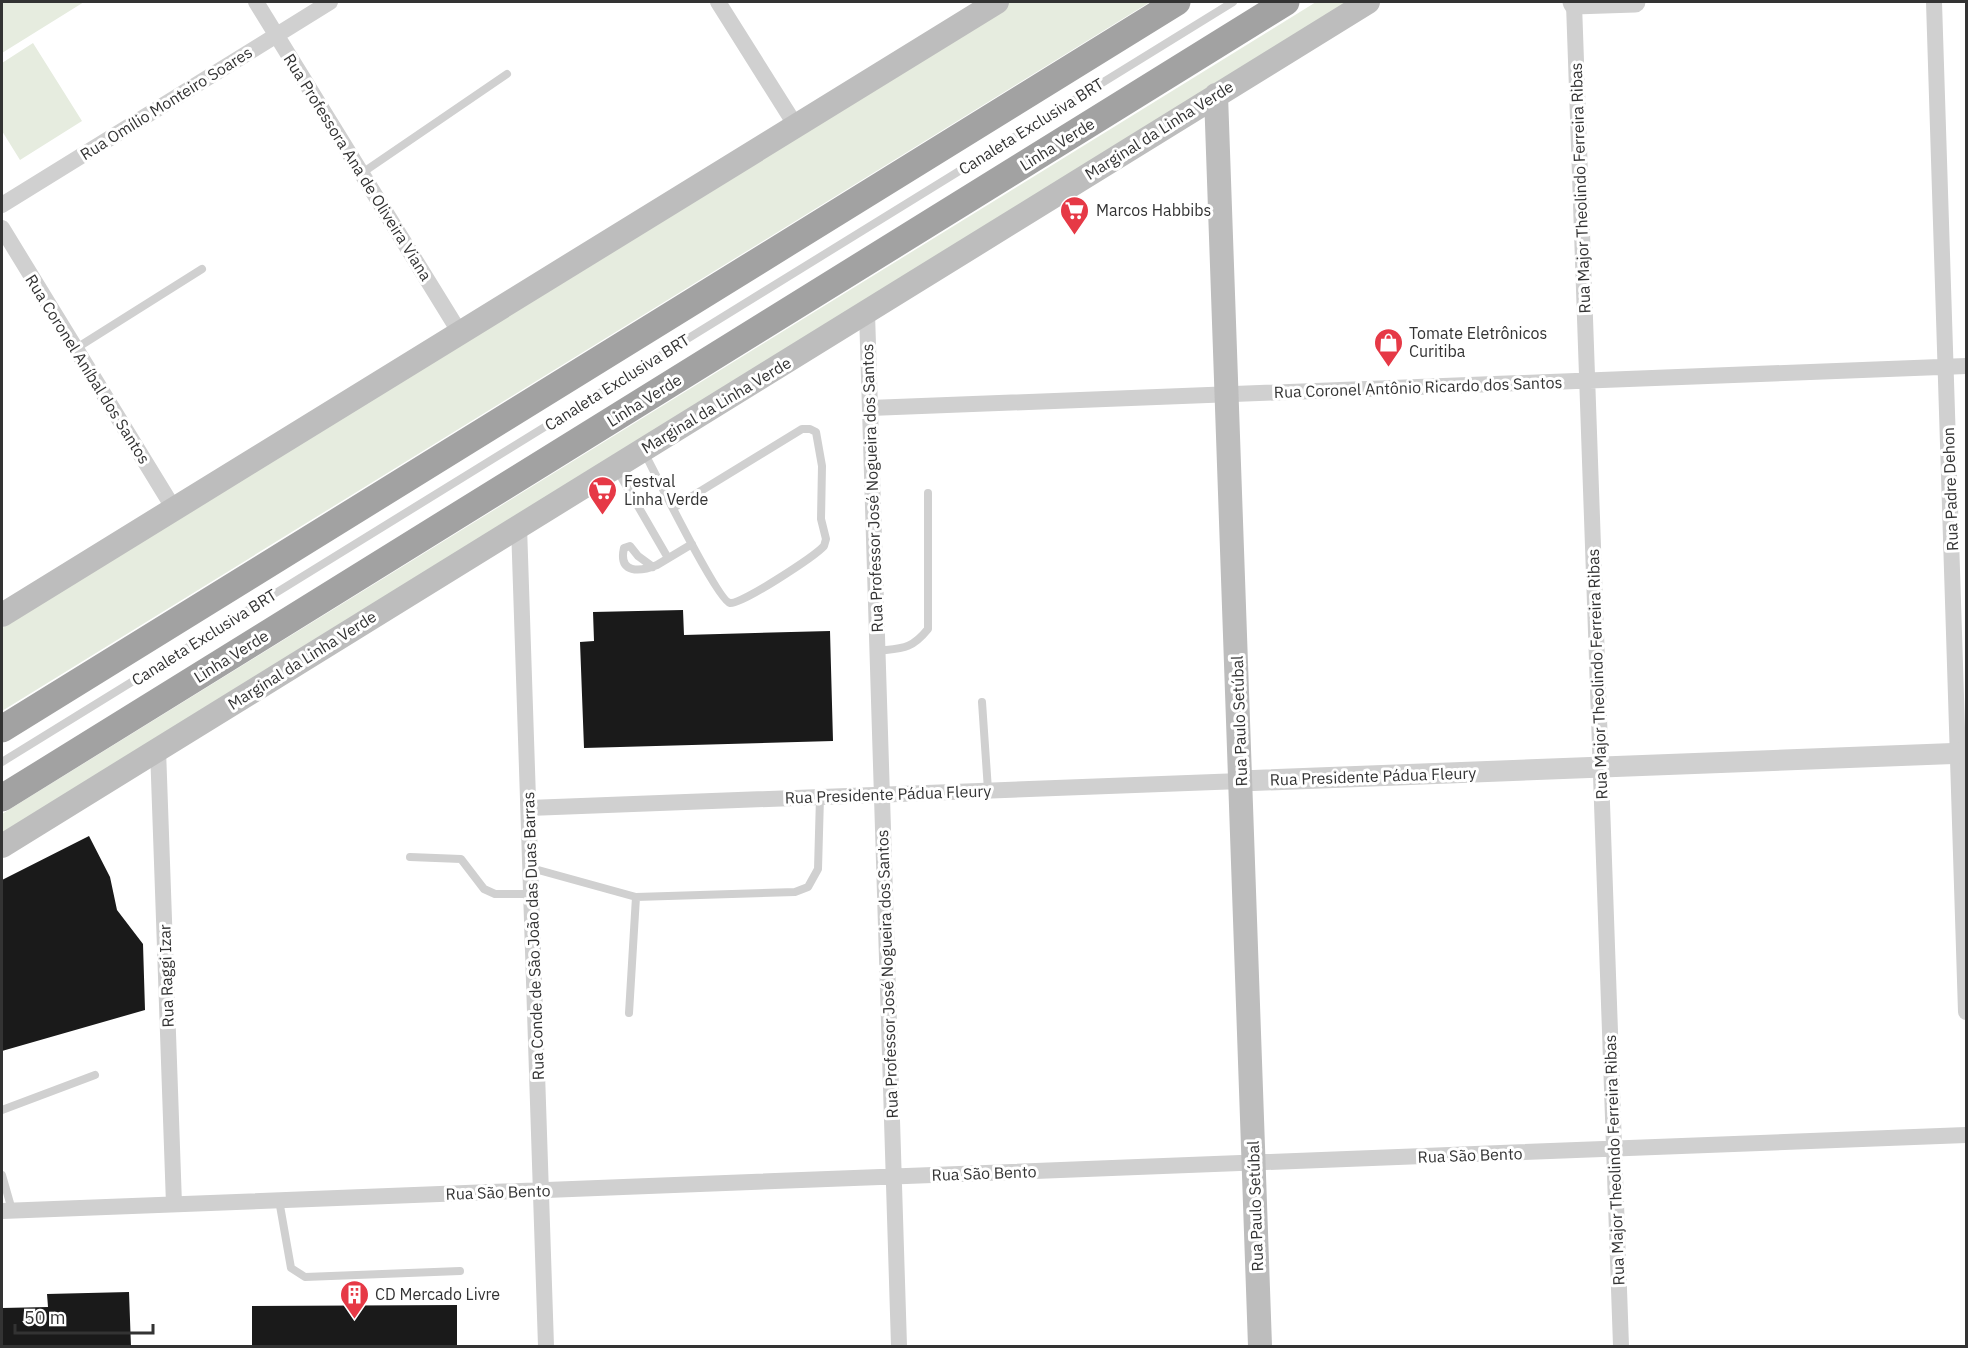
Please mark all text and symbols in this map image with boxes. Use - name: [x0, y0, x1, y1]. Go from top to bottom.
- street label: Rua Omílio Monteiro Soares: [76, 42, 256, 164]
- street label: Rua Professora Ana de Oliveira Viana: [280, 50, 437, 285]
- street label: Rua Major Theolindo Ferreira Ribas: [1566, 62, 1594, 314]
- street label: Canaleta Exclusiva BRT: [955, 73, 1107, 179]
- street label: Marginal da Linha Verde: [1081, 76, 1237, 184]
- street label: Linha Verde: [1016, 113, 1098, 175]
- supermarket icon: Marcos Habbibs: [1059, 194, 1091, 236]
- place label: Marcos Habbibs: [1096, 200, 1211, 220]
- street label: Rua Coronel Aníbal dos Santos: [21, 271, 155, 467]
- place label: Tomate Eletrônicos Curitiba: [1409, 323, 1547, 361]
- shop icon: Tomate Eletrônicos Curitiba: [1372, 326, 1404, 368]
- street label: Canaleta Exclusiva BRT: [541, 329, 693, 435]
- street label: Rua Professor José Nogueira dos Santos: [857, 343, 887, 633]
- street label: Marginal da Linha Verde: [637, 352, 795, 458]
- street label: Linha Verde: [603, 369, 685, 431]
- street label: Rua Coronel Antônio Ricardo dos Santos: [1273, 372, 1563, 402]
- street label: Rua Padre Dehon: [1938, 427, 1962, 551]
- place label: Festval Linha Verde: [624, 471, 709, 509]
- supermarket icon: Festval Linha Verde: [587, 474, 619, 516]
- street label: Rua Major Theolindo Ferreira Ribas: [1583, 548, 1611, 800]
- street label: Canaleta Exclusiva BRT: [128, 584, 280, 690]
- street label: Marginal da Linha Verde: [224, 606, 380, 714]
- street label: Linha Verde: [190, 625, 272, 687]
- street label: Rua Paulo Setúbal: [1227, 655, 1251, 787]
- street label: Rua Presidente Pádua Fleury: [1269, 762, 1477, 790]
- street label: Rua Presidente Pádua Fleury: [784, 780, 992, 808]
- street label: Rua Conde de São João das Duas Barras: [518, 791, 548, 1081]
- street label: Rua Professor José Nogueira dos Santos: [872, 829, 902, 1119]
- street label: Rua Raggi Izar: [154, 924, 178, 1028]
- street label: Rua Major Theolindo Ferreira Ribas: [1600, 1034, 1628, 1286]
- street label: Rua Paulo Setúbal: [1243, 1140, 1267, 1272]
- street label: Rua São Bento: [1417, 1143, 1523, 1167]
- street label: Rua São Bento: [931, 1161, 1037, 1185]
- street label: Rua São Bento: [445, 1180, 551, 1204]
- building icon: CD Mercado Livre: [338, 1278, 370, 1320]
- place label: CD Mercado Livre: [375, 1284, 500, 1304]
- scale bar: [15, 1297, 153, 1335]
- text: 50 m: [24, 1306, 66, 1329]

